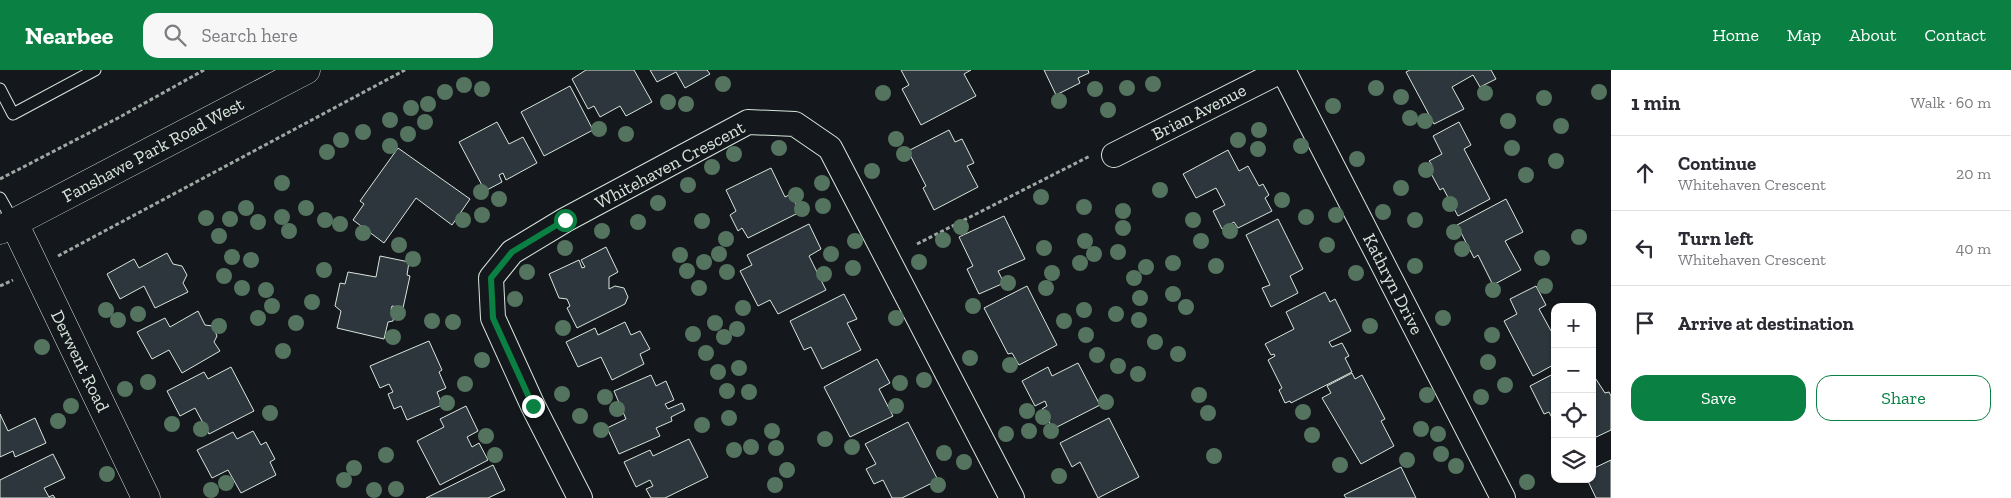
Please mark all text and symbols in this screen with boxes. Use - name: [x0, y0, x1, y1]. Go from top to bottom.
- search box: [143, 13, 493, 58]
- text: Nearbee: [25, 21, 113, 50]
- icon: search: [161, 21, 189, 49]
- text: Search here: [201, 24, 298, 47]
- text: Home: [1712, 24, 1759, 46]
- text: Map: [1787, 24, 1821, 46]
- text: About: [1849, 24, 1896, 46]
- text: Contact: [1924, 24, 1986, 46]
- street label: Brian Avenue: [1148, 79, 1250, 145]
- text: 1 min: [1631, 90, 1681, 115]
- street label: Fanshawe Park Road West: [59, 93, 248, 207]
- text: Walk · 60 m: [1911, 93, 1991, 112]
- street label: Whitehaven Crescent: [591, 116, 749, 214]
- text: Continue: [1678, 152, 1756, 175]
- icon: ahead: [1631, 159, 1659, 187]
- text: 20 m: [1956, 164, 1991, 183]
- text: Whitehaven Crescent: [1678, 175, 1826, 194]
- route start: [554, 209, 577, 232]
- text: Turn left: [1678, 227, 1753, 250]
- street label: Kathryn Drive: [1358, 230, 1428, 338]
- icon: left: [1631, 234, 1659, 262]
- text: 40 m: [1956, 239, 1991, 258]
- text: Whitehaven Crescent: [1678, 250, 1826, 269]
- map controls: [1551, 303, 1596, 483]
- button: +: [1551, 303, 1596, 348]
- street label: Derwent Road: [46, 306, 114, 416]
- icon: arrive: [1631, 309, 1659, 337]
- text: Arrive at destination: [1678, 312, 1854, 335]
- button: −: [1551, 348, 1596, 393]
- button: Save: [1631, 375, 1806, 421]
- button: Share: [1816, 375, 1991, 421]
- button: locate: [1551, 393, 1596, 438]
- route end: [522, 395, 545, 418]
- button: layers: [1551, 438, 1596, 483]

